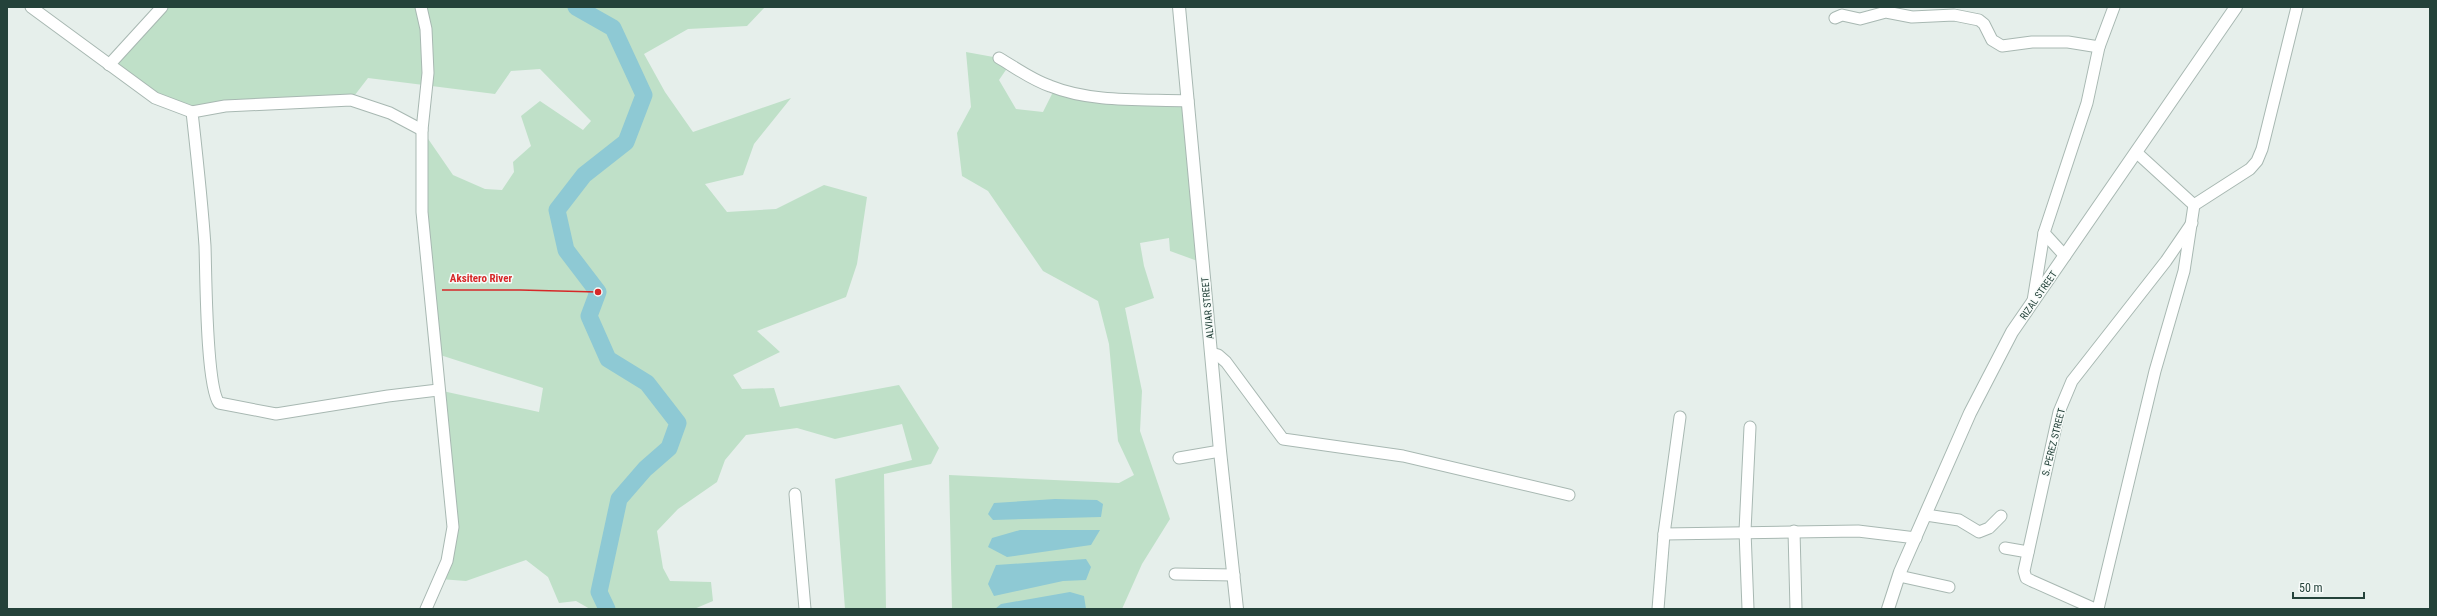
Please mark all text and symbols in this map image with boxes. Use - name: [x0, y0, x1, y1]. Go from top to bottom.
- callout: Aksitero River: [442, 267, 520, 290]
- street label: RIZAL STREET: [2018, 269, 2059, 322]
- text: Aksitero River: [450, 272, 513, 285]
- street label: ALVIAR STREET: [1199, 277, 1216, 339]
- street label: S. PEREZ STREET: [2040, 407, 2067, 477]
- scale bar: [2293, 574, 2364, 600]
- text: 50 m: [2299, 581, 2323, 595]

